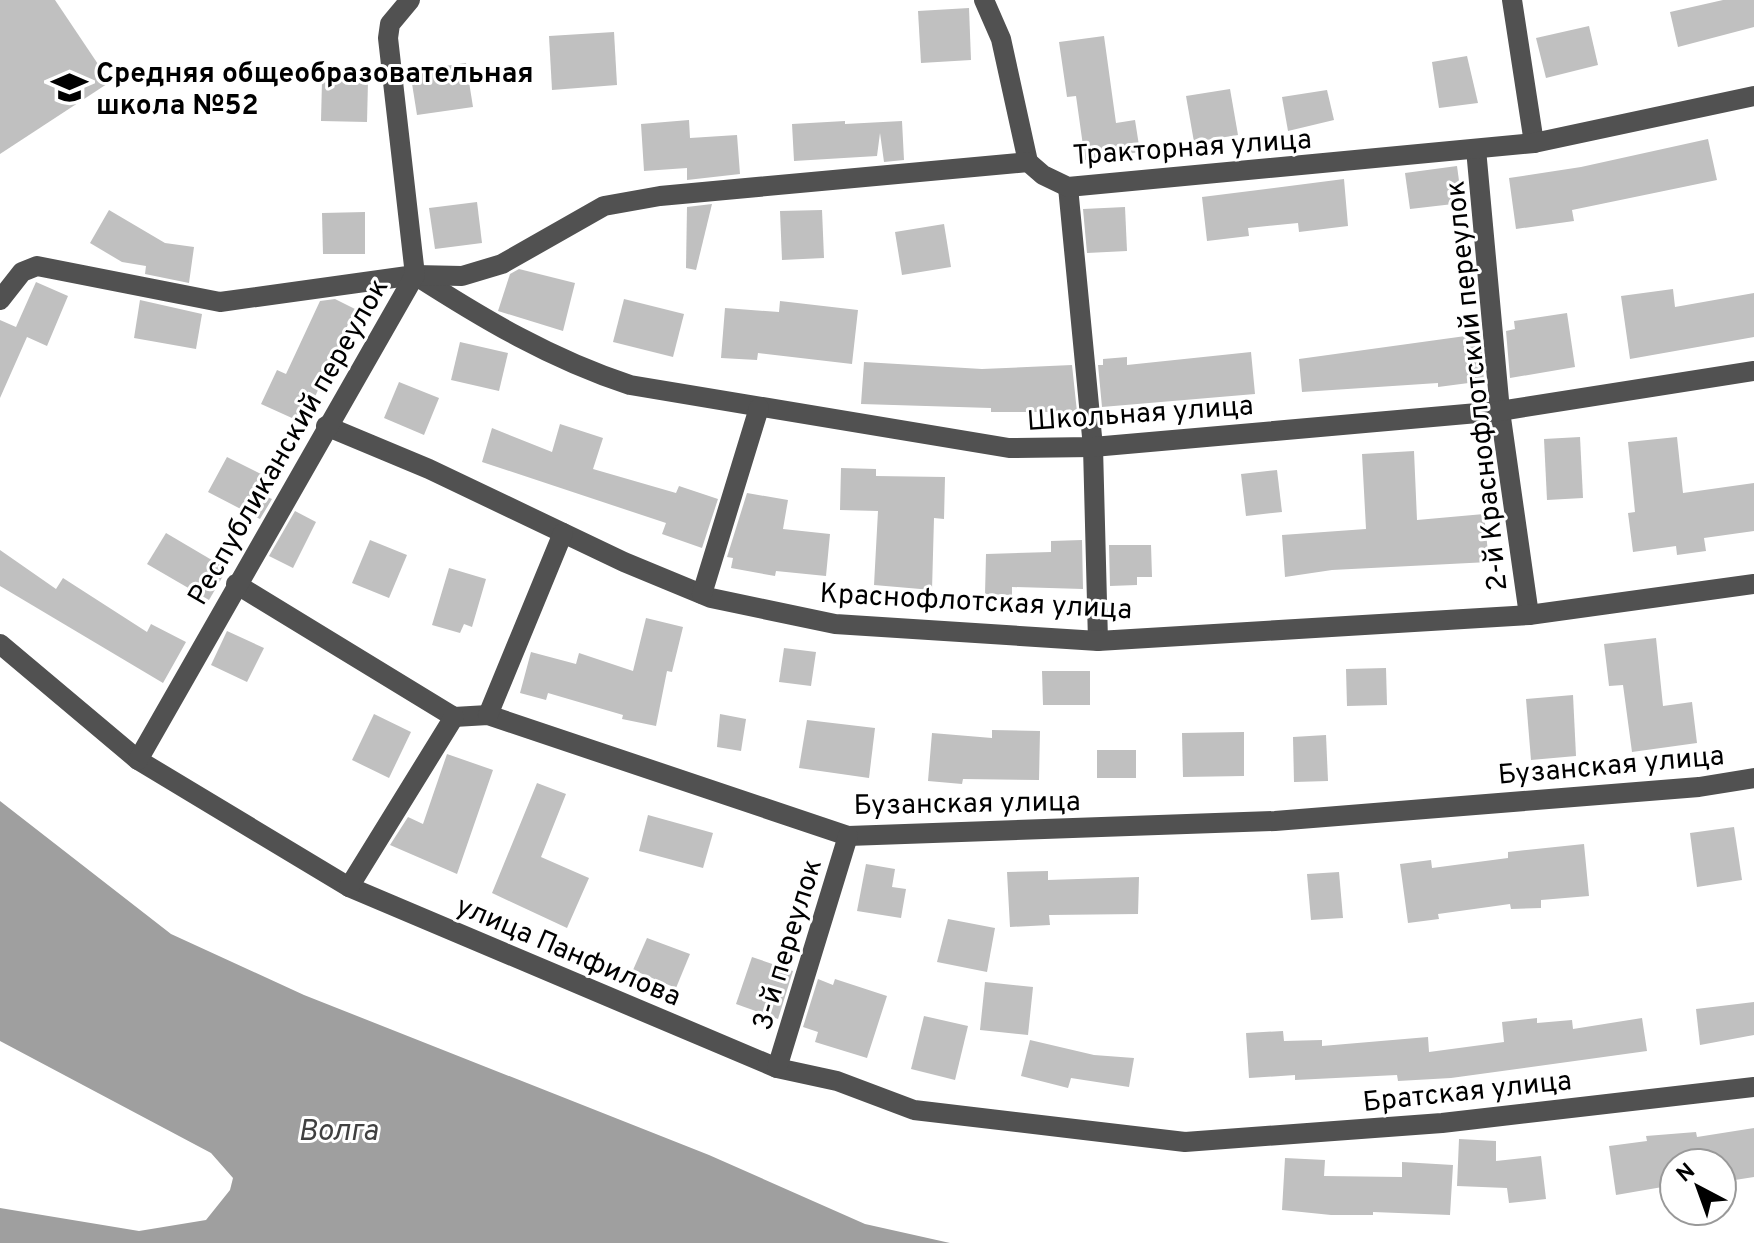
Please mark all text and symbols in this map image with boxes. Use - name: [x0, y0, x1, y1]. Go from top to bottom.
- place label: Средняя общеобразовательная школа №52: [96, 57, 534, 125]
- school or university icon: Средняя общеобразовательная школа №52: [51, 69, 89, 107]
- street label: Тракторная улица: [1071, 123, 1313, 175]
- street label: 2-й Краснофлотский переулок: [1439, 179, 1517, 593]
- street label: Республиканский переулок: [181, 272, 398, 613]
- street label: Школьная улица: [1026, 389, 1255, 441]
- street label: Краснофлотская улица: [819, 577, 1133, 629]
- street label: Бузанская улица: [1497, 739, 1726, 795]
- street label: Бузанская улица: [853, 785, 1081, 825]
- street label: 3-й переулок: [746, 855, 832, 1035]
- street label: улица Панфилова: [450, 889, 686, 1016]
- street label: Братская улица: [1361, 1064, 1574, 1122]
- water label: Волга: [298, 1114, 378, 1151]
- north arrow: [1658, 1147, 1738, 1227]
- text: N: [1672, 1158, 1701, 1189]

